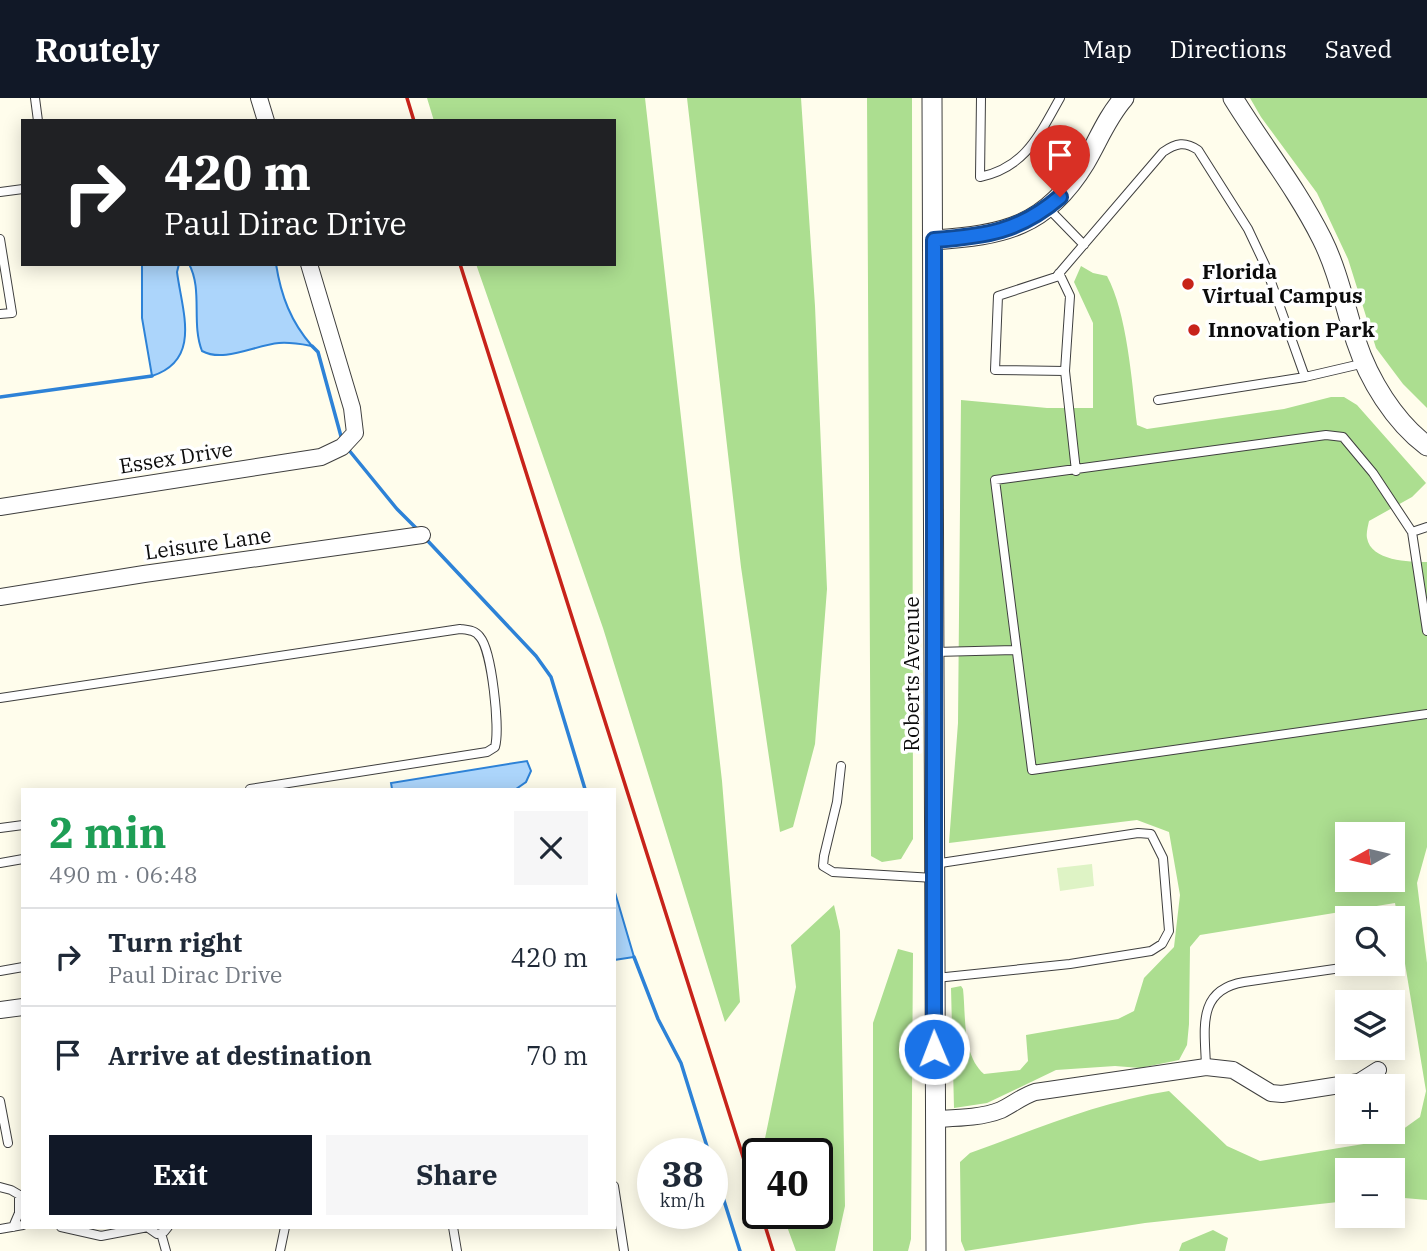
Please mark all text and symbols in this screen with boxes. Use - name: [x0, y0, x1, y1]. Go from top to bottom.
- text: Routely: [35, 28, 160, 71]
- text: Map: [1083, 33, 1132, 65]
- text: Directions: [1170, 33, 1287, 65]
- text: Saved: [1325, 33, 1392, 65]
- pin: [1030, 125, 1090, 197]
- icon: arrive: [1041, 136, 1079, 174]
- text: 420 m: [164, 140, 311, 203]
- icon: right: [49, 147, 140, 238]
- text: Paul Dirac Drive: [164, 202, 407, 244]
- place label: Florida Virtual Campus: [1202, 257, 1363, 309]
- marker: Florida Virtual Campus: [1180, 276, 1196, 292]
- place label: Innovation Park: [1208, 315, 1375, 343]
- marker: Innovation Park: [1186, 322, 1202, 338]
- street label: Essex Drive: [117, 434, 235, 480]
- street label: Leisure Lane: [143, 520, 273, 566]
- street label: Roberts Avenue: [897, 596, 925, 752]
- text: 2 min: [49, 805, 167, 860]
- button: close: [514, 811, 588, 885]
- north arrow: [1335, 822, 1405, 892]
- map controls: [1335, 822, 1405, 1228]
- text: 490 m · 06:48: [49, 859, 198, 889]
- button: search: [1335, 906, 1405, 976]
- text: Turn right: [108, 925, 242, 959]
- icon: right: [49, 938, 87, 976]
- text: 420 m: [510, 940, 588, 974]
- text: Paul Dirac Drive: [108, 959, 282, 989]
- button: layers: [1335, 990, 1405, 1060]
- position arrow: [897, 1012, 971, 1086]
- icon: arrive: [49, 1036, 87, 1074]
- text: Arrive at destination: [108, 1038, 372, 1072]
- text: 70 m: [526, 1038, 588, 1072]
- button: +: [1335, 1074, 1405, 1144]
- button: Exit: [49, 1135, 312, 1215]
- button: Share: [326, 1135, 588, 1215]
- speed limit sign: 40: [742, 1138, 833, 1229]
- text: 38: [661, 1151, 704, 1197]
- button: −: [1335, 1158, 1405, 1228]
- text: km/h: [660, 1189, 705, 1212]

